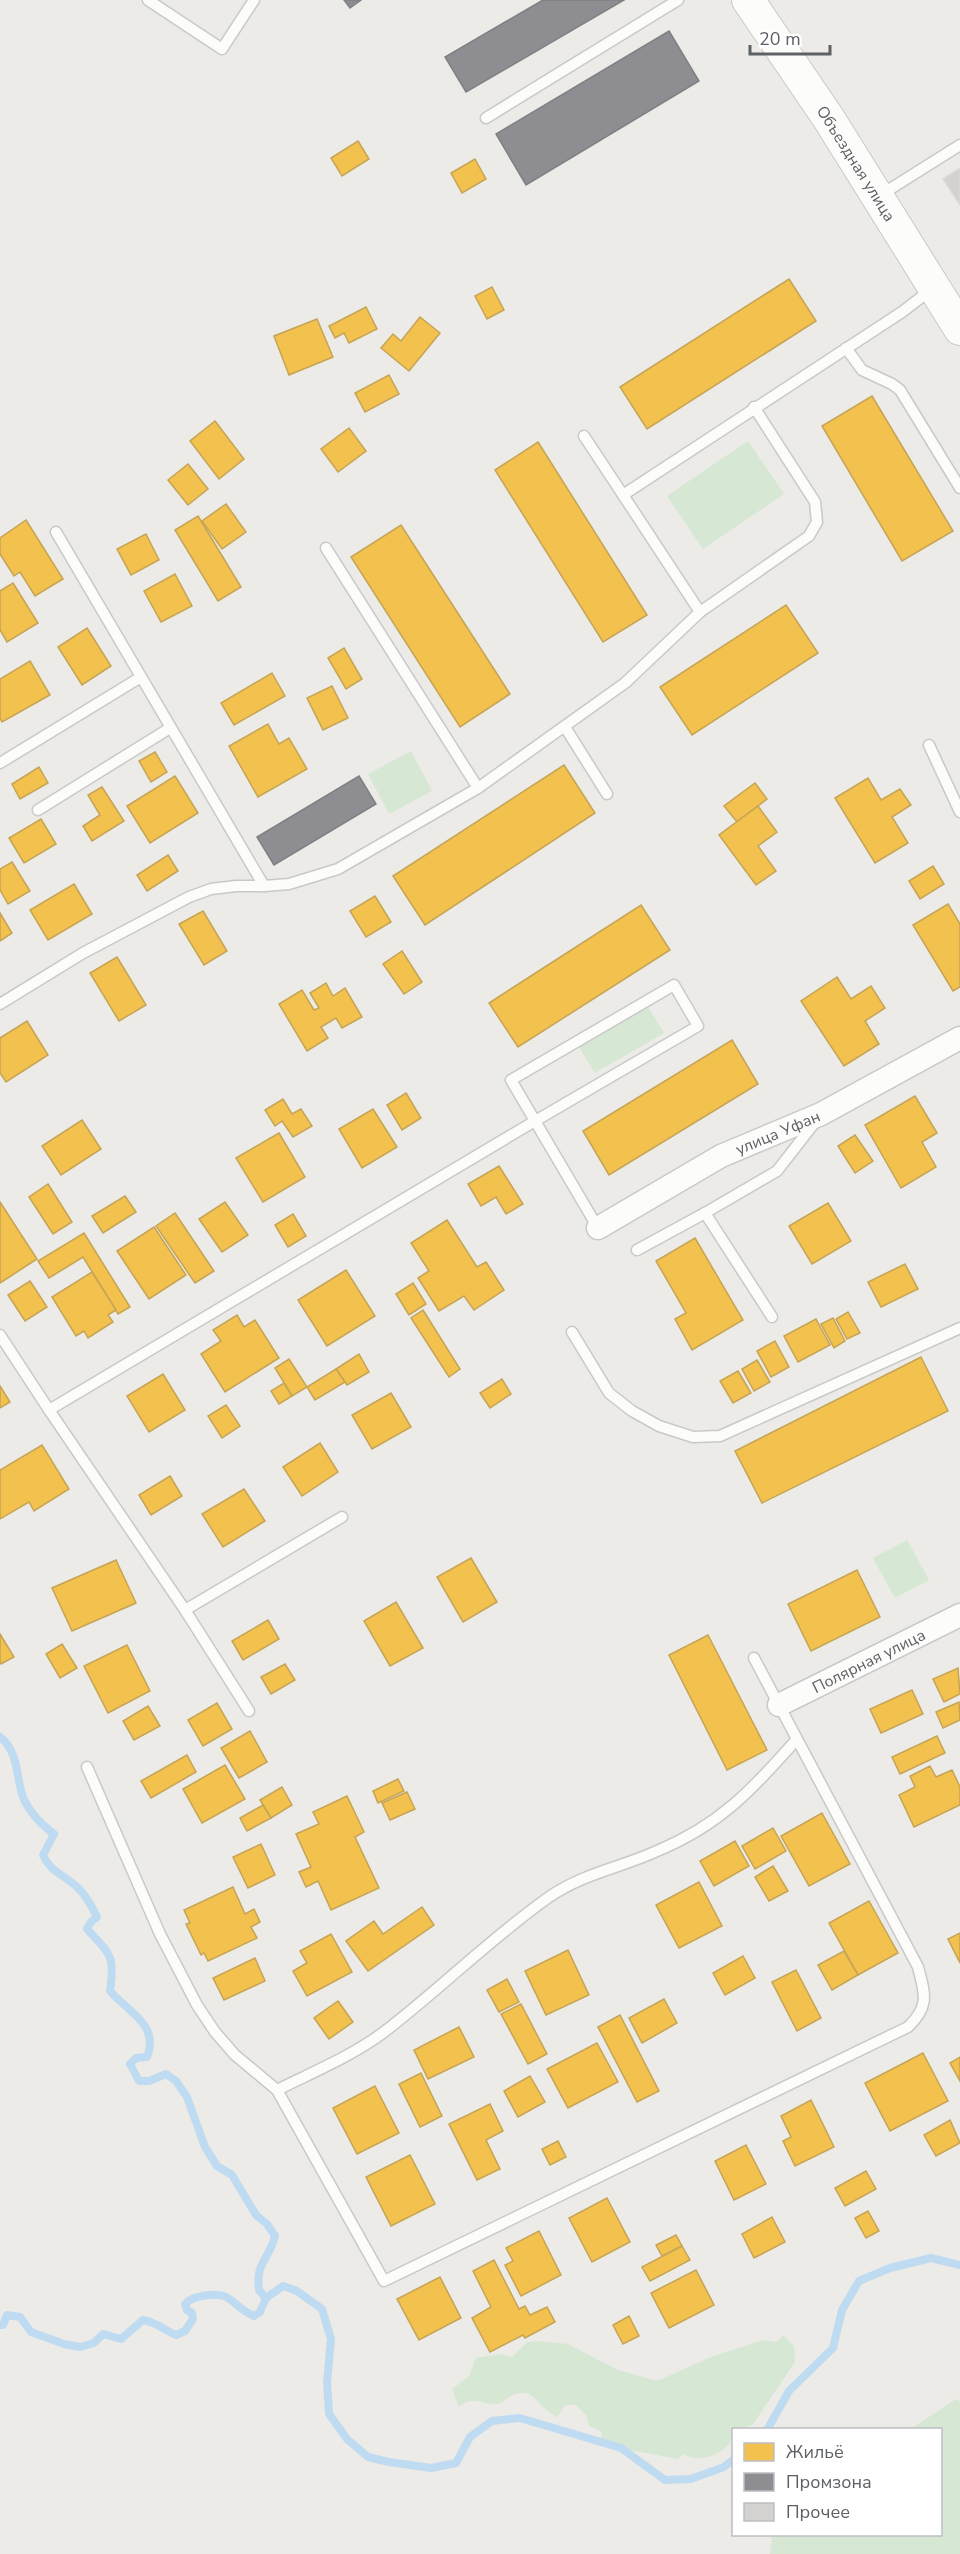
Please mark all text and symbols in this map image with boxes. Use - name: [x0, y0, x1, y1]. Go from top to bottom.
- scale bar: [750, 18, 830, 56]
- text: 20 m: [759, 27, 801, 51]
- street label: Объездная улица: [811, 101, 900, 226]
- street label: улица Уфан: [732, 1106, 824, 1161]
- street label: Полярная улица: [809, 1624, 929, 1699]
- legend: [732, 2428, 942, 2536]
- text: Жильё: [786, 2440, 844, 2464]
- text: Промзона: [786, 2470, 872, 2494]
- text: Прочее: [786, 2500, 850, 2524]

